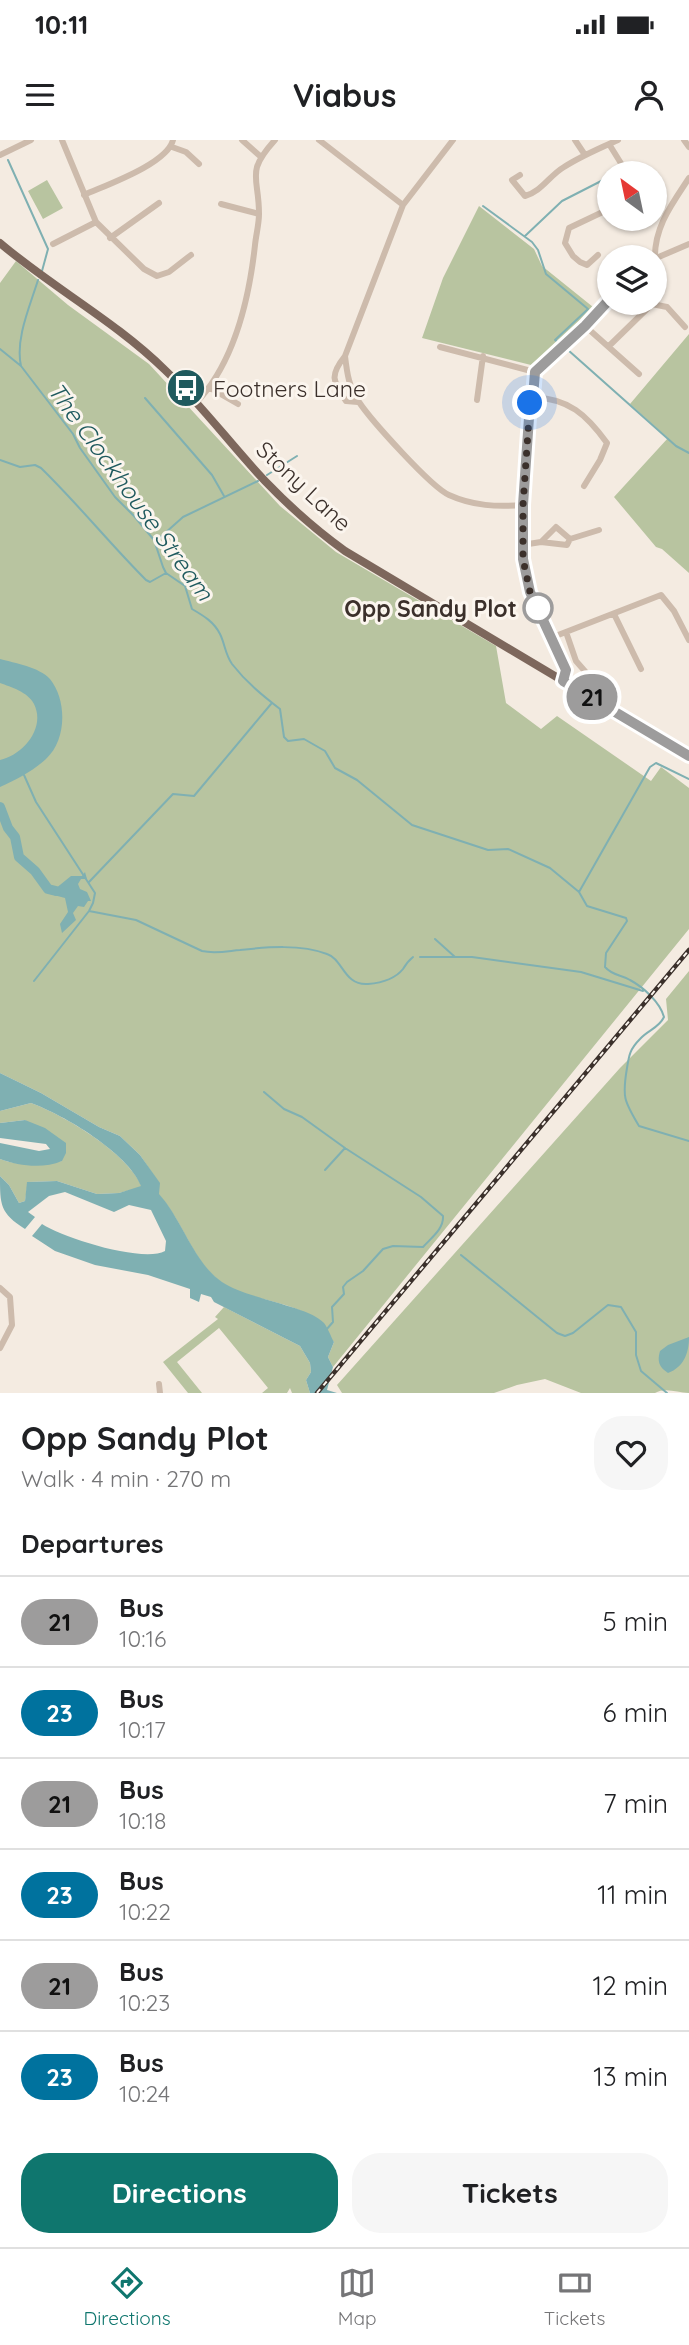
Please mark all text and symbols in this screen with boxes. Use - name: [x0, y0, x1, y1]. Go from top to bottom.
- text: 10:11: [35, 8, 88, 41]
- text: Viabus: [293, 75, 396, 115]
- icon: menu: [21, 76, 59, 114]
- icon: person: [630, 76, 668, 114]
- north arrow: [597, 161, 667, 231]
- map controls: [597, 161, 667, 315]
- button: layers: [597, 245, 667, 315]
- bus stop icon: Footners Lane: [165, 367, 207, 409]
- place label: Footners Lane: [213, 374, 366, 403]
- water label: The Clockhouse Stream: [42, 376, 221, 607]
- your location: [512, 385, 547, 420]
- street label: Stony Lane: [250, 435, 358, 537]
- marker: Opp Sandy Plot: [523, 593, 553, 623]
- place label: Opp Sandy Plot: [344, 594, 517, 623]
- line badge: 21: [560, 674, 624, 720]
- text: 21: [581, 682, 604, 712]
- button: heart: [594, 1416, 668, 1490]
- text: Opp Sandy Plot: [21, 1417, 269, 1458]
- text: Walk · 4 min · 270 m: [21, 1464, 231, 1493]
- text: Departures: [21, 1527, 164, 1560]
- text: Bus: [119, 1591, 164, 1624]
- text: 5 min: [602, 1605, 668, 1638]
- text: 21: [48, 1607, 71, 1637]
- text: 10:16: [119, 1624, 166, 1653]
- text: Bus: [119, 1682, 164, 1715]
- text: 6 min: [603, 1696, 668, 1729]
- text: 23: [46, 1698, 73, 1728]
- text: 10:17: [119, 1715, 166, 1744]
- text: Bus: [119, 1773, 164, 1806]
- text: 7 min: [603, 1787, 668, 1820]
- text: 21: [48, 1789, 71, 1819]
- text: 10:18: [119, 1806, 166, 1835]
- text: Bus: [119, 1864, 164, 1897]
- text: 11 min: [597, 1878, 668, 1911]
- text: 23: [46, 1880, 73, 1910]
- text: 10:22: [119, 1897, 171, 1926]
- text: Bus: [119, 1955, 164, 1988]
- text: 12 min: [593, 1969, 668, 2002]
- text: 21: [48, 1971, 71, 2001]
- text: 10:23: [119, 1988, 170, 2017]
- text: Bus: [119, 2046, 164, 2079]
- text: 13 min: [593, 2060, 668, 2093]
- text: 23: [46, 2062, 73, 2092]
- text: 10:24: [119, 2079, 170, 2108]
- button: Directions: [21, 2153, 338, 2233]
- button: Tickets: [352, 2153, 668, 2233]
- tab: Directions: [84, 2264, 171, 2330]
- tab: Map: [338, 2264, 377, 2330]
- tab: Tickets: [544, 2264, 605, 2330]

